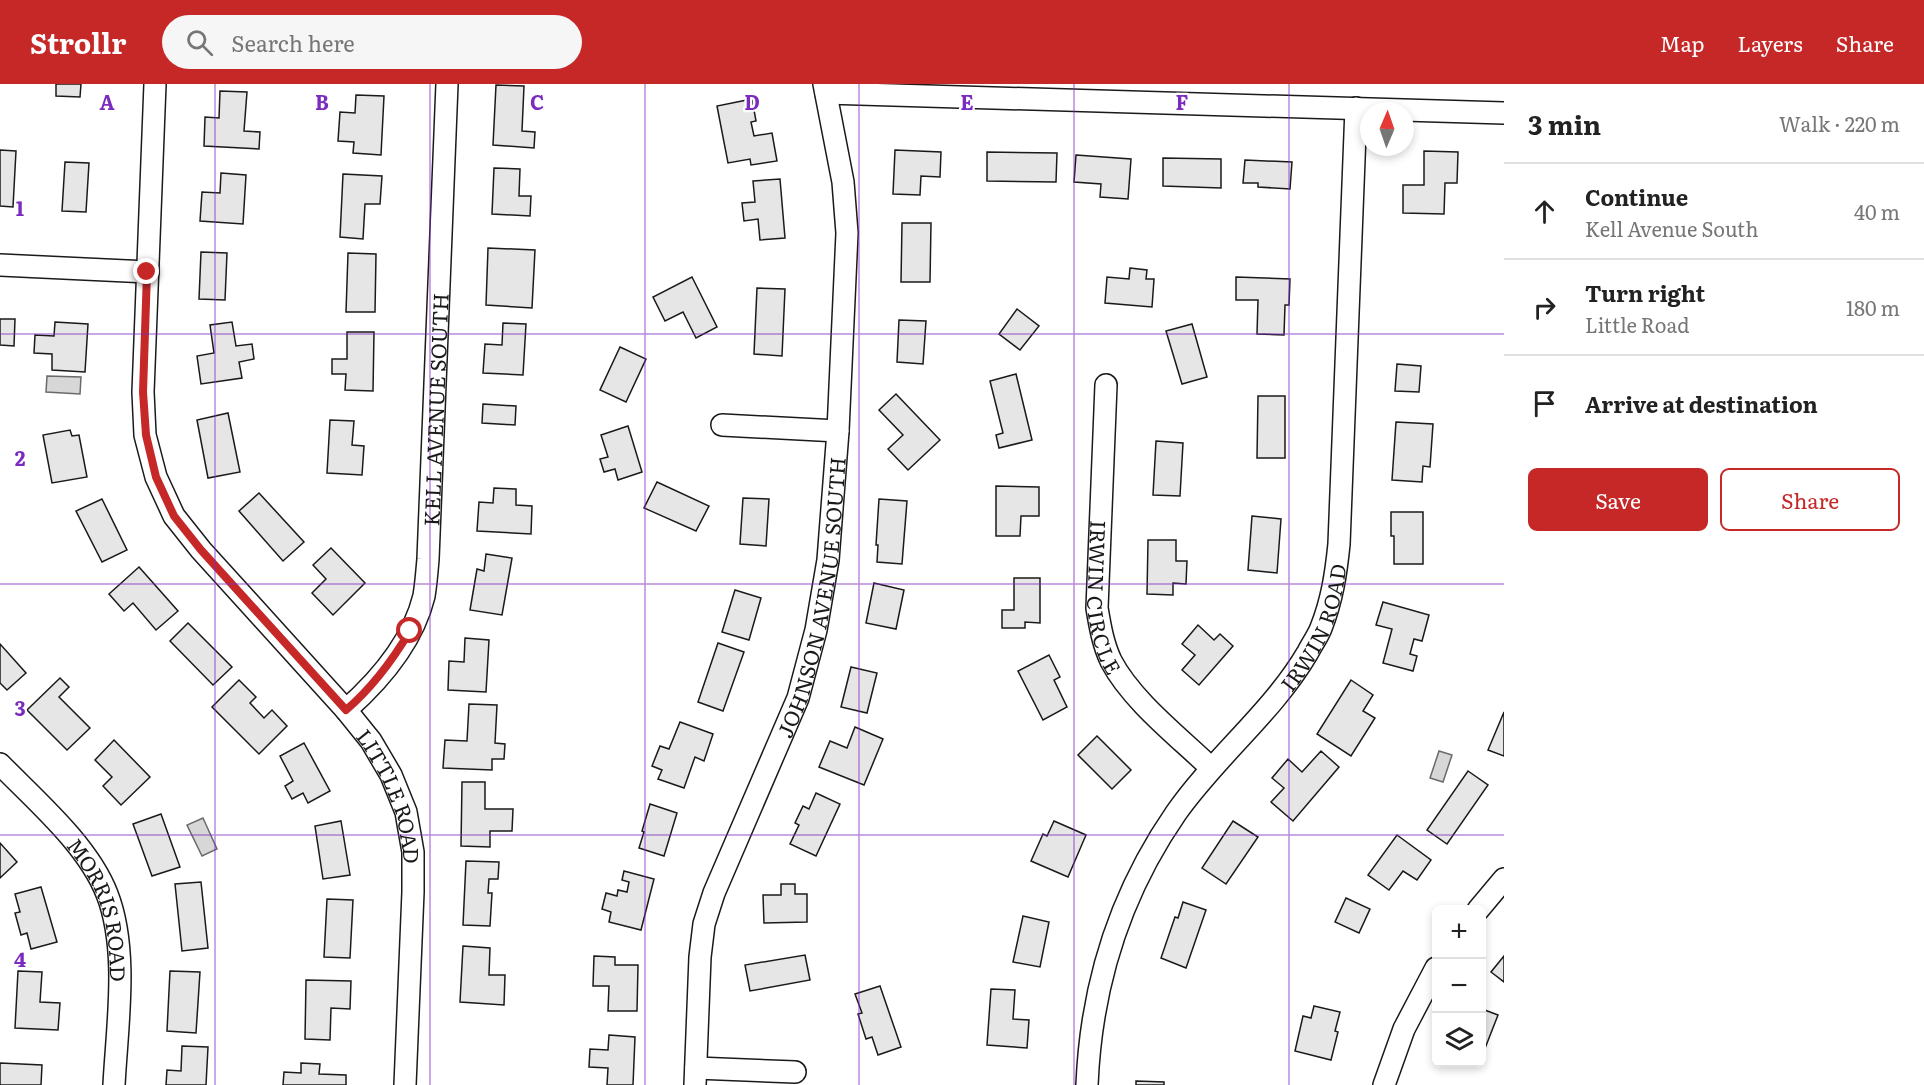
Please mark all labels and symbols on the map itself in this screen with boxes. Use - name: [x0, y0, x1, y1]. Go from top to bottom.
- text: A: [99, 86, 115, 116]
- text: B: [315, 86, 329, 116]
- text: C: [530, 86, 544, 116]
- text: D: [744, 86, 760, 116]
- text: E: [960, 86, 974, 116]
- text: F: [1176, 86, 1189, 116]
- north arrow: [1360, 102, 1414, 156]
- text: 1: [16, 192, 24, 222]
- route end: [133, 258, 159, 284]
- street label: KELL AVENUE SOUTH: [414, 292, 454, 527]
- text: 2: [15, 442, 26, 472]
- street label: JOHNSON AVENUE SOUTH: [767, 456, 851, 742]
- street label: IRWIN CIRCLE: [1081, 520, 1130, 679]
- street label: IRWIN ROAD: [1272, 561, 1352, 697]
- route start: [396, 617, 422, 643]
- text: 3: [14, 692, 26, 722]
- street label: LITTLE ROAD: [351, 721, 429, 864]
- street label: MORRIS ROAD: [61, 830, 136, 982]
- text: 4: [14, 943, 26, 973]

